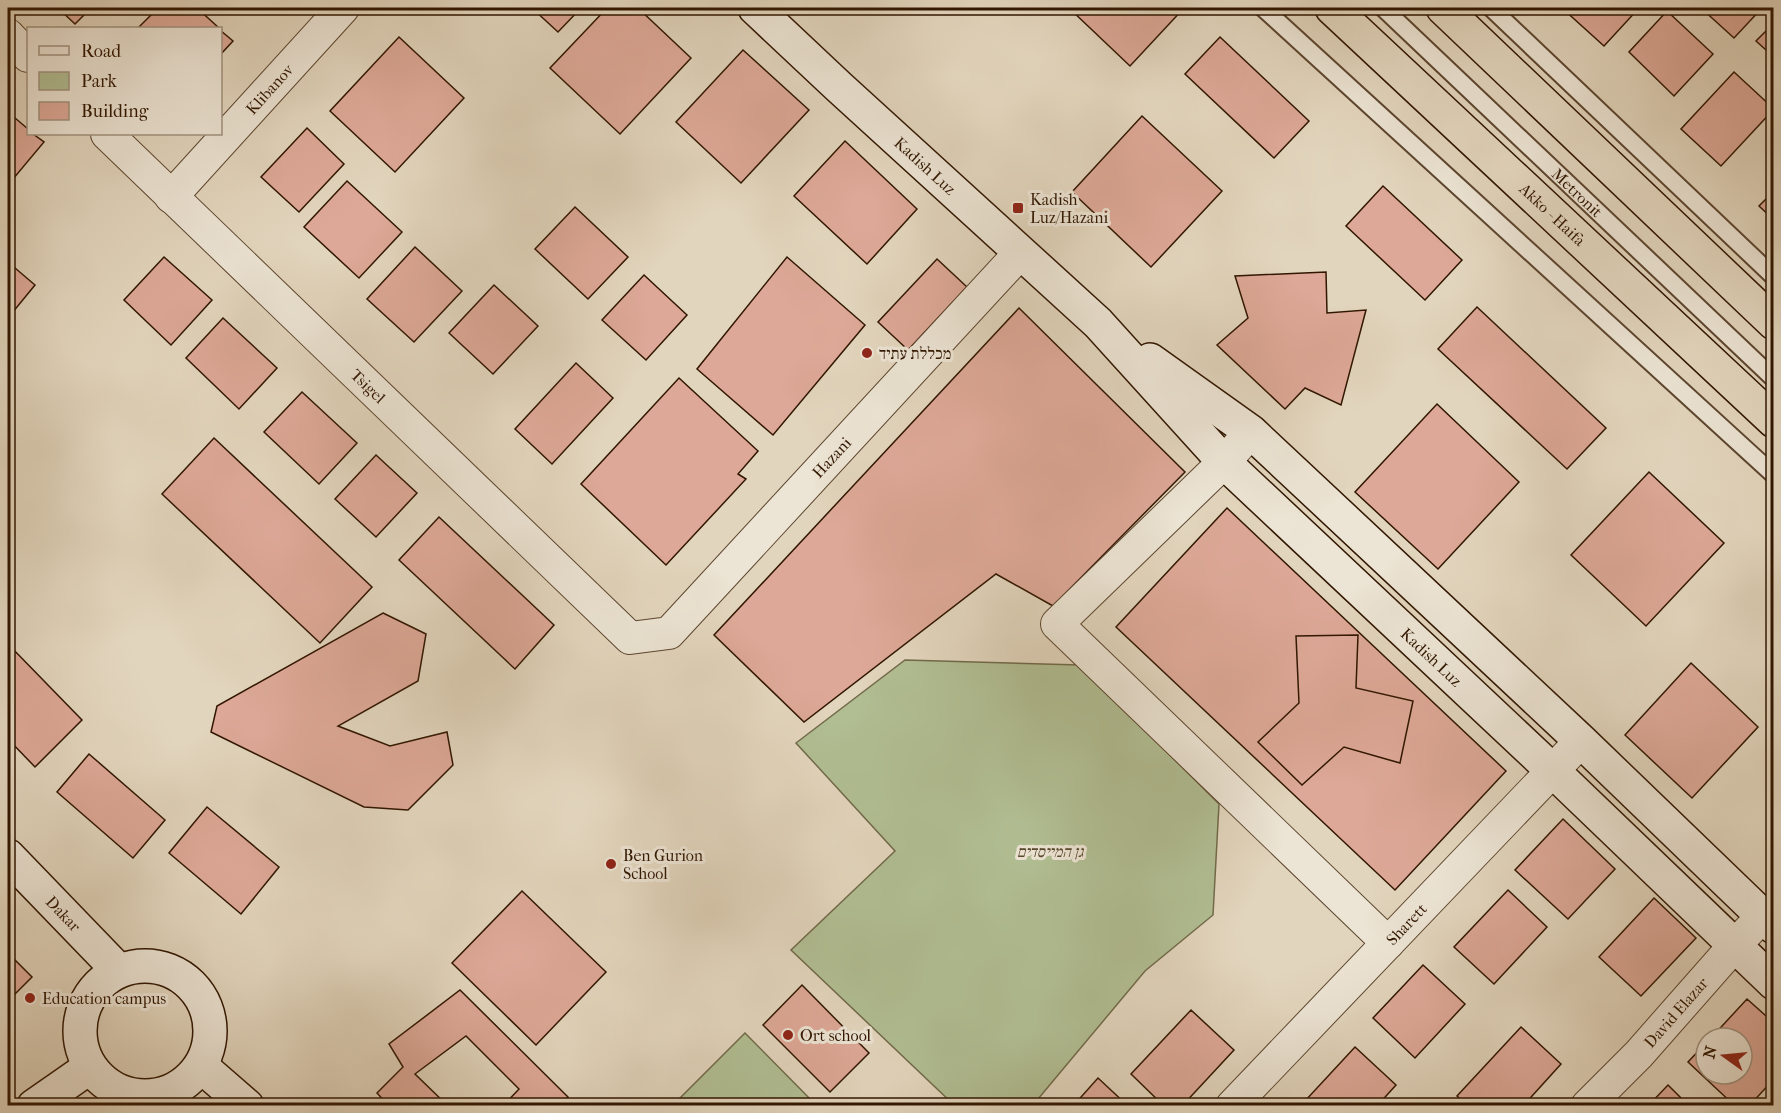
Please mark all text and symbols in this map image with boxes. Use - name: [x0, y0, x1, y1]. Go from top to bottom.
- legend: [27, 27, 222, 135]
- text: Road: [81, 41, 121, 62]
- street label: Klibanov: [242, 59, 298, 118]
- text: Park: [81, 71, 118, 92]
- text: Building: [81, 101, 149, 122]
- street label: Kadish Luz: [891, 133, 960, 198]
- street label: Metronit: [1548, 164, 1607, 221]
- street label: Akko - Haifa: [1515, 178, 1590, 250]
- place label: Kadish Luz/Hazani: [1030, 190, 1108, 227]
- marker: Kadish Luz/Hazani: [1011, 201, 1025, 215]
- place label: מכללת עתיד: [879, 344, 951, 363]
- marker: מכללת עתיד: [860, 346, 874, 360]
- street label: Tsigel: [347, 365, 390, 407]
- street label: Hazani: [808, 433, 855, 481]
- street label: Kadish Luz: [1397, 624, 1466, 690]
- park label: גן המייסדים: [1017, 842, 1085, 861]
- place label: Ben Gurion School: [623, 846, 704, 883]
- marker: Ben Gurion School: [604, 857, 618, 871]
- street label: Dakar: [42, 892, 85, 935]
- street label: Sharett: [1382, 899, 1431, 949]
- street label: David Elazar: [1640, 973, 1712, 1051]
- place label: Education campus: [42, 989, 166, 1008]
- marker: Education campus: [23, 991, 37, 1005]
- place label: Ort school: [800, 1026, 872, 1045]
- north arrow: [1694, 1026, 1754, 1086]
- marker: Ort school: [781, 1028, 795, 1042]
- text: N: [1699, 1043, 1721, 1061]

